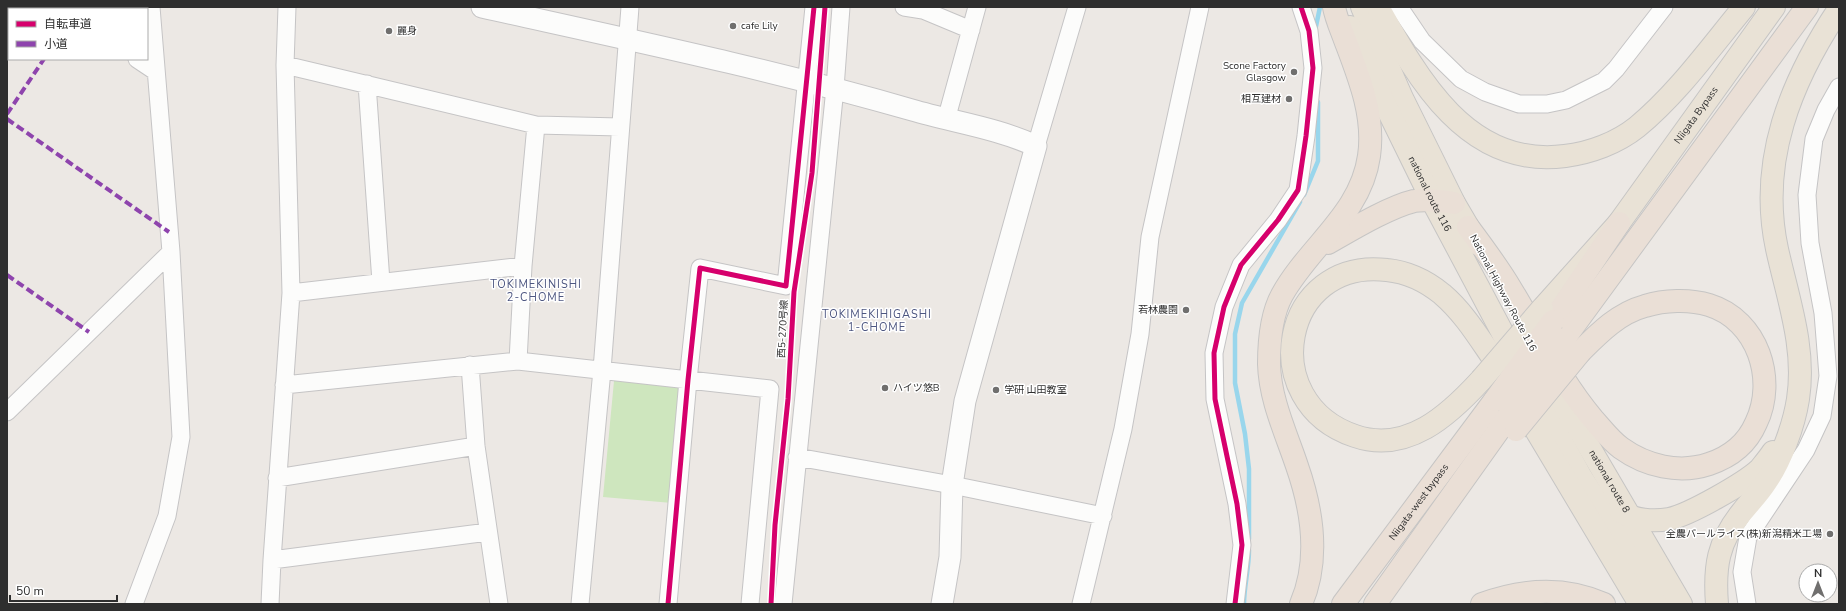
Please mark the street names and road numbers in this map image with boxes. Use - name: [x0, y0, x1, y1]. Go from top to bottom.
- street label: Niigata Bypass: [1671, 84, 1722, 147]
- street label: national route 116: [1405, 154, 1455, 234]
- street label: National Highway Route 116: [1466, 232, 1540, 354]
- street label: 西5-270号線: [774, 300, 792, 358]
- street label: national route 8: [1585, 447, 1633, 516]
- street label: Niigata-west bypass: [1386, 461, 1452, 543]

